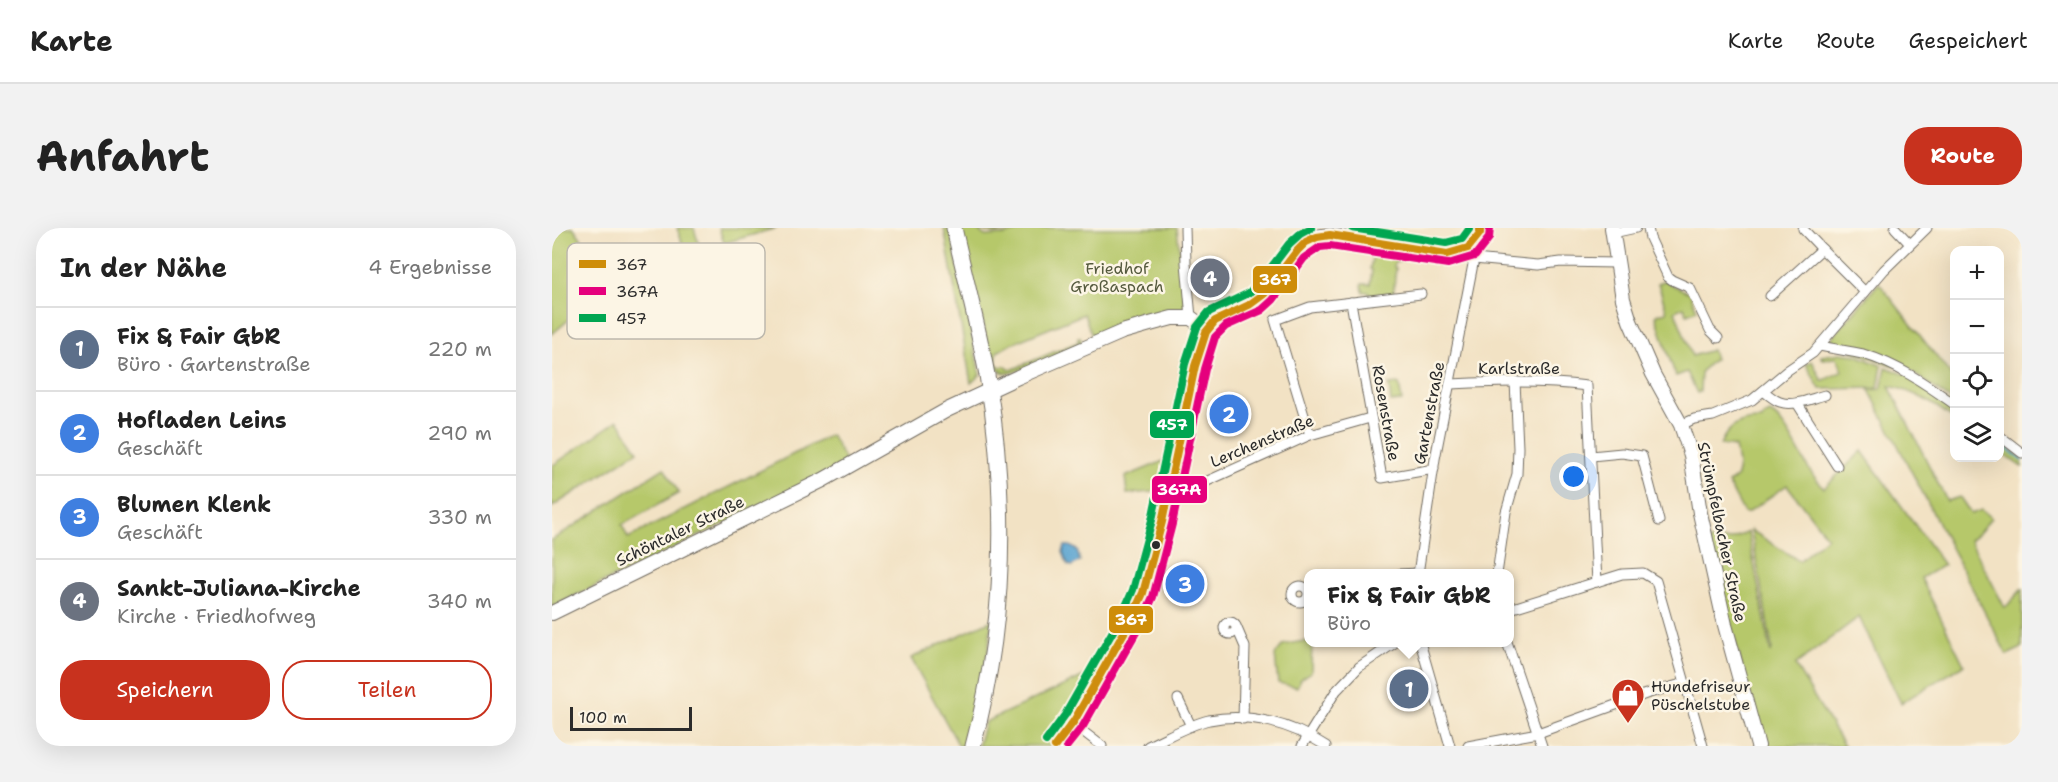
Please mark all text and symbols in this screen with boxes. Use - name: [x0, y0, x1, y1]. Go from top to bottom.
- text: Karte: [30, 22, 113, 60]
- text: Karte: [1728, 27, 1783, 55]
- text: Route: [1816, 27, 1875, 55]
- text: Gespeichert: [1908, 27, 2028, 55]
- button: Route: [1904, 127, 2022, 185]
- text: Anfahrt: [36, 128, 209, 184]
- legend: [567, 243, 765, 339]
- map controls: [1950, 246, 2004, 462]
- button: +: [1950, 246, 2004, 300]
- text: In der Nähe: [60, 250, 227, 285]
- text: 4 Ergebnisse: [368, 254, 492, 280]
- text: 367: [616, 254, 647, 275]
- pin: 4: [1190, 256, 1230, 300]
- park label: Friedhof Großaspach: [1070, 258, 1164, 297]
- line badge: 367: [1252, 265, 1298, 294]
- text: 367: [1259, 269, 1291, 290]
- text: 367A: [616, 281, 658, 302]
- button: −: [1950, 300, 2004, 354]
- text: 457: [616, 308, 647, 329]
- text: Fix & Fair GbR: [117, 322, 280, 351]
- text: 1: [75, 336, 84, 362]
- text: 220 m: [428, 336, 492, 362]
- text: Büro · Gartenstraße: [117, 351, 311, 377]
- button: locate: [1950, 354, 2004, 408]
- street label: Karlstraße: [1478, 358, 1560, 379]
- street label: Gartenstraße: [1409, 360, 1449, 466]
- street label: Rosenstraße: [1367, 364, 1405, 462]
- pin: 2: [1210, 392, 1248, 436]
- text: Hofladen Leins: [117, 406, 287, 435]
- button: layers: [1950, 408, 2004, 462]
- line badge: 457: [1149, 410, 1195, 439]
- street label: Lerchenstraße: [1207, 410, 1317, 472]
- text: 457: [1156, 414, 1188, 435]
- text: 2: [73, 420, 87, 446]
- text: 290 m: [427, 420, 492, 446]
- text: Geschäft: [117, 435, 203, 461]
- street label: Strümpfelbacher Straße: [1693, 440, 1751, 624]
- your location: [1559, 462, 1588, 491]
- line badge: 367A: [1151, 475, 1208, 504]
- text: 367A: [1157, 479, 1201, 500]
- text: Blumen Klenk: [117, 490, 271, 519]
- street label: Schöntaler Straße: [613, 491, 747, 571]
- text: 3: [73, 504, 87, 530]
- text: 330 m: [428, 504, 492, 530]
- text: Geschäft: [117, 519, 203, 545]
- unlabelled marker: [1150, 539, 1162, 551]
- pin: 3: [1166, 562, 1204, 606]
- popup: [1304, 569, 1514, 647]
- text: Sankt-Juliana-Kirche: [117, 574, 361, 603]
- text: Fix & Fair GbR: [1327, 581, 1491, 610]
- text: 4: [73, 588, 87, 614]
- text: 340 m: [427, 588, 492, 614]
- text: Kirche · Friedhofweg: [117, 603, 316, 629]
- line badge: 367: [1108, 605, 1154, 634]
- text: 367: [1115, 609, 1147, 630]
- text: Büro: [1327, 610, 1371, 636]
- button: Speichern: [60, 660, 270, 720]
- button: Teilen: [282, 660, 492, 720]
- pin: 1: [1390, 666, 1428, 712]
- place label: Hundefriseur Püschelstube: [1651, 676, 1751, 715]
- shop icon: Hundefriseur Püschelstube: [1610, 677, 1646, 724]
- scale bar: [570, 704, 692, 732]
- text: 100 m: [579, 707, 627, 728]

